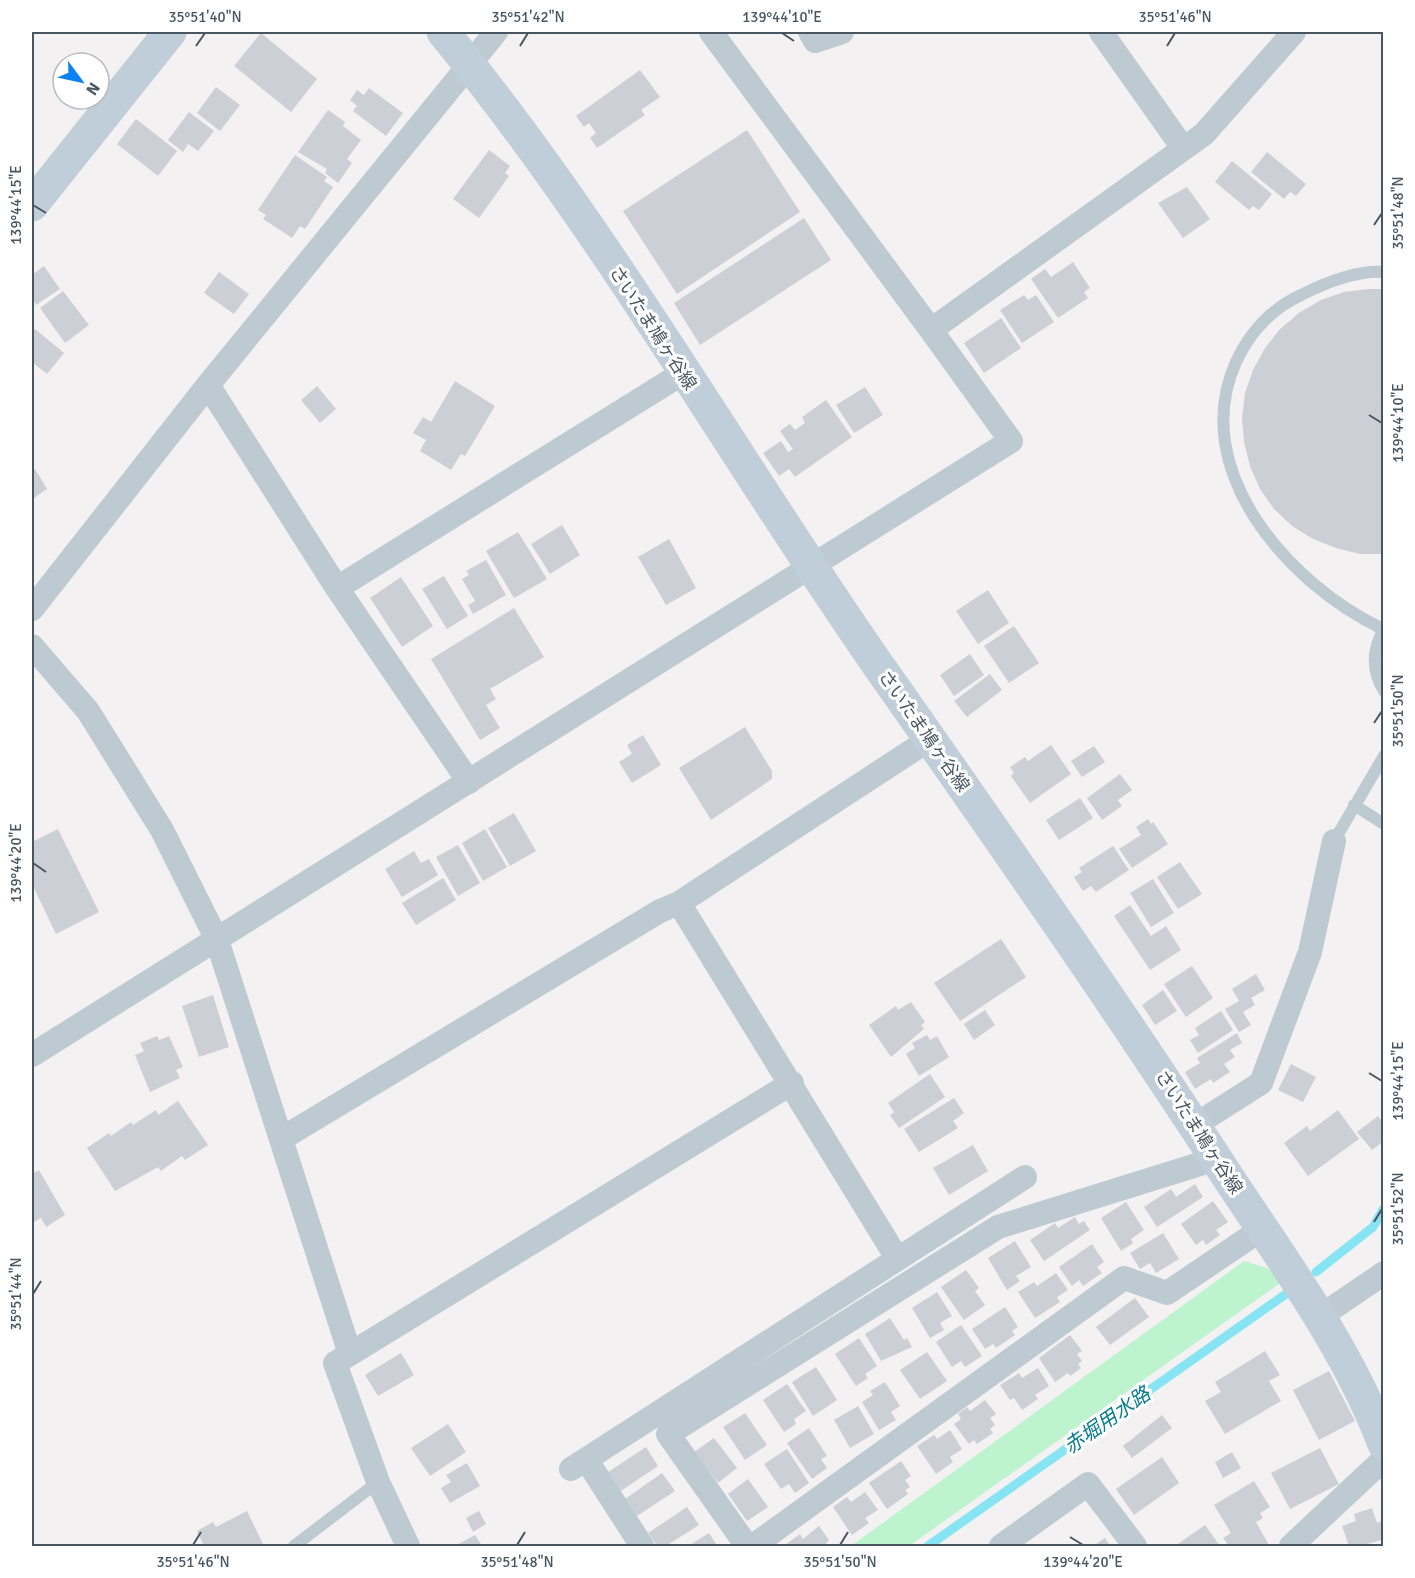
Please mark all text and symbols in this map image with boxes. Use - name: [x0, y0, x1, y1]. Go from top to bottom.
- text: 35°51'40"N: [168, 8, 242, 26]
- text: 35°51'42"N: [491, 8, 565, 26]
- text: 139°44'10"E: [742, 8, 822, 26]
- text: 35°51'46"N: [1138, 8, 1212, 26]
- north arrow: [51, 51, 111, 111]
- text: N: [81, 79, 104, 99]
- text: 139°44'15"E: [7, 165, 25, 245]
- text: 35°51'48"N: [1389, 176, 1407, 250]
- street label: さいたま鳩ヶ谷線: [605, 262, 701, 394]
- text: 139°44'10"E: [1389, 383, 1407, 463]
- street label: さいたま鳩ヶ谷線: [874, 666, 974, 796]
- text: 35°51'50"N: [1389, 674, 1407, 748]
- text: 139°44'20"E: [7, 823, 25, 903]
- text: 139°44'15"E: [1389, 1041, 1407, 1121]
- street label: さいたま鳩ヶ谷線: [1151, 1066, 1247, 1198]
- text: 35°51'52"N: [1389, 1172, 1407, 1246]
- text: 35°51'44"N: [7, 1257, 25, 1331]
- water label: 赤堀用水路: [1059, 1380, 1157, 1459]
- text: 35°51'46"N: [156, 1553, 230, 1571]
- text: 35°51'48"N: [480, 1553, 554, 1571]
- text: 35°51'50"N: [803, 1553, 877, 1571]
- text: 139°44'20"E: [1043, 1553, 1123, 1571]

